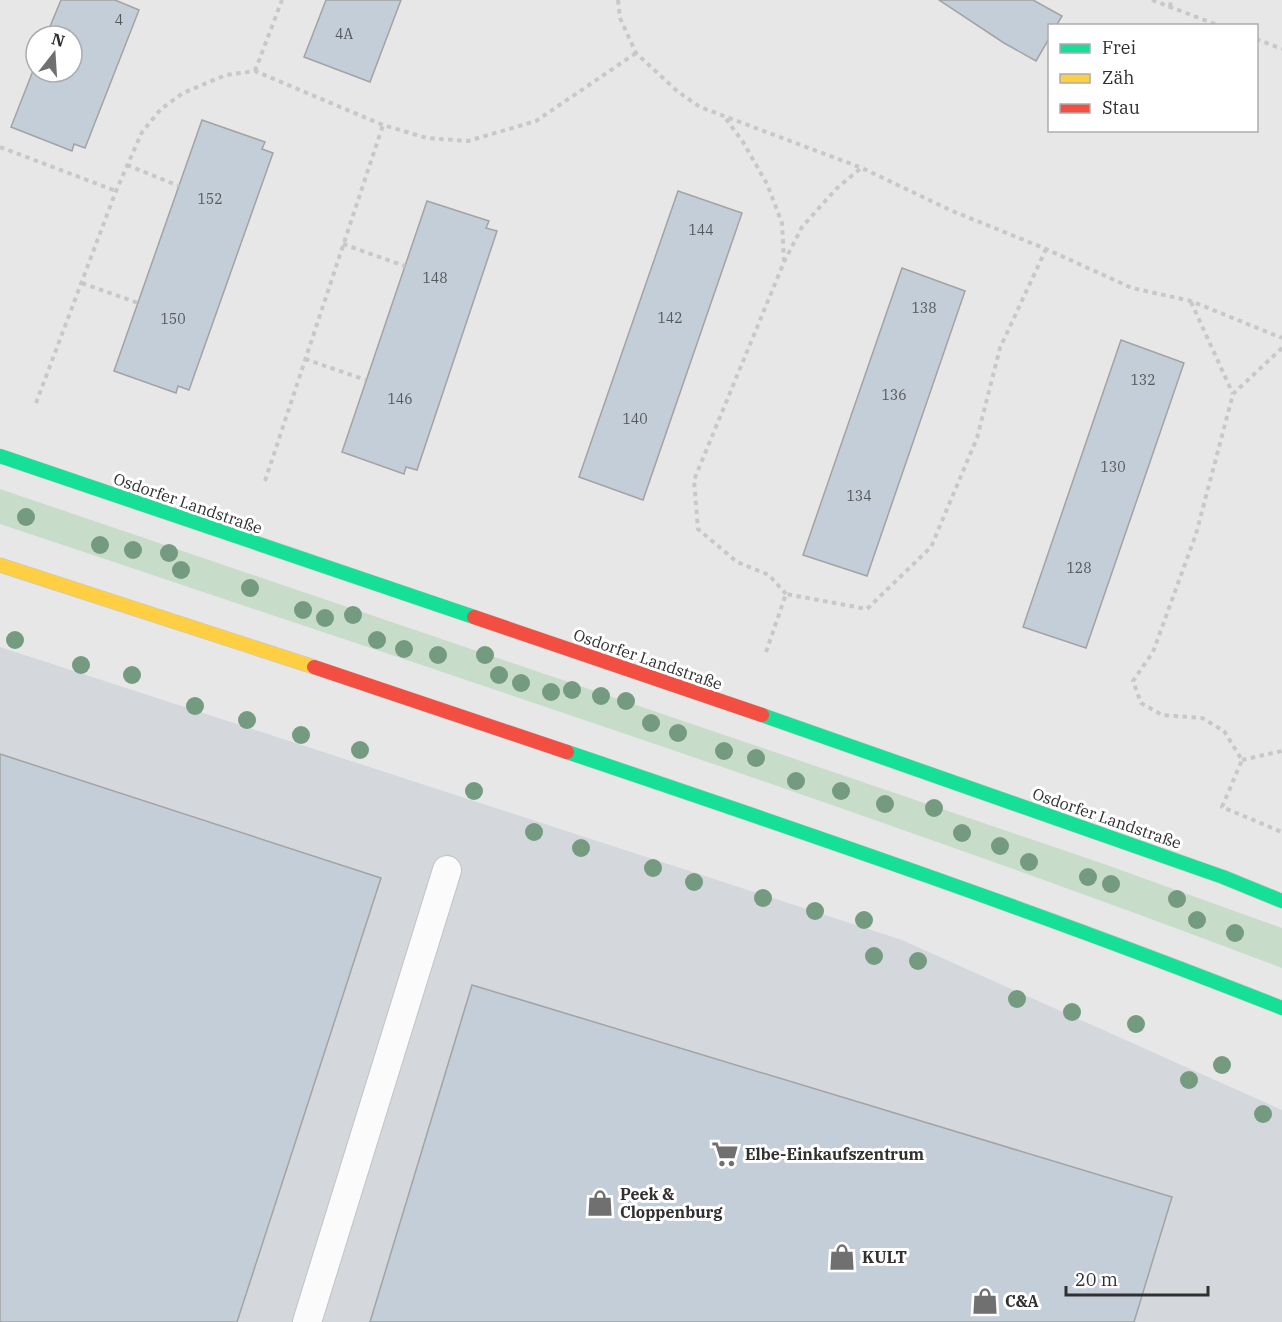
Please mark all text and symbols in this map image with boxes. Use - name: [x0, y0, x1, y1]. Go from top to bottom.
- house number: 4: [115, 11, 123, 29]
- north arrow: [24, 24, 84, 84]
- legend: [1048, 24, 1258, 132]
- house number: 4A: [335, 25, 353, 43]
- text: N: [49, 28, 67, 51]
- text: Frei: [1102, 36, 1136, 59]
- text: Zäh: [1102, 66, 1135, 89]
- text: Stau: [1102, 96, 1140, 119]
- house number: 152: [197, 190, 223, 208]
- house number: 144: [688, 221, 714, 239]
- house number: 148: [422, 269, 448, 287]
- house number: 138: [911, 299, 937, 317]
- house number: 142: [657, 309, 683, 327]
- house number: 150: [160, 310, 186, 328]
- house number: 132: [1130, 371, 1156, 389]
- house number: 136: [881, 386, 907, 404]
- house number: 146: [387, 390, 413, 408]
- house number: 140: [622, 410, 648, 428]
- house number: 130: [1100, 458, 1126, 476]
- street label: Osdorfer Landstraße: [111, 468, 265, 538]
- house number: 134: [846, 487, 872, 505]
- house number: 128: [1066, 559, 1092, 577]
- street label: Osdorfer Landstraße: [571, 624, 725, 694]
- street label: Osdorfer Landstraße: [1030, 783, 1184, 853]
- supermarket icon: Elbe-Einkaufszentrum: [710, 1139, 740, 1169]
- place label: Elbe-Einkaufszentrum: [745, 1144, 925, 1164]
- place label: Peek & Cloppenburg: [620, 1184, 723, 1222]
- shop icon: Peek & Cloppenburg: [585, 1188, 615, 1218]
- shop icon: KULT: [827, 1242, 857, 1272]
- place label: KULT: [862, 1247, 907, 1267]
- scale bar: [1066, 1259, 1208, 1297]
- text: 20 m: [1075, 1268, 1118, 1291]
- shop icon: C&A: [970, 1286, 1000, 1316]
- place label: C&A: [1005, 1291, 1039, 1311]

